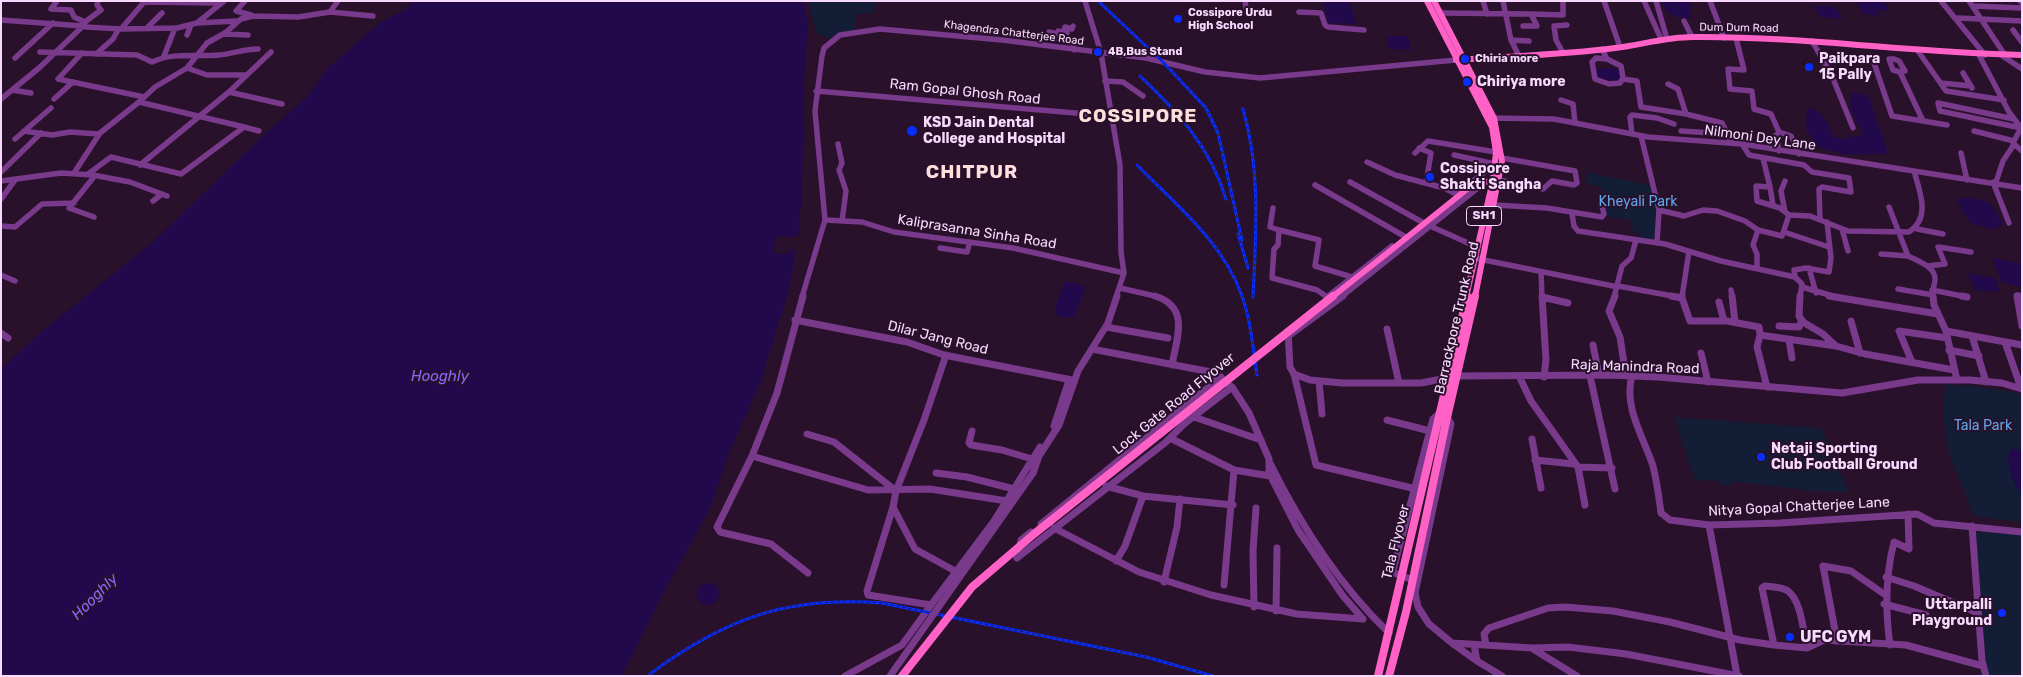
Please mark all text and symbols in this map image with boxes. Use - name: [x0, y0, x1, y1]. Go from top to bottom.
- place label: Cossipore Urdu High School: [1188, 6, 1272, 32]
- marker: Cossipore Urdu High School: [1172, 13, 1184, 25]
- street label: Khagendra Chatterjee Road: [943, 18, 1085, 48]
- street label: Dum Dum Road: [1699, 21, 1779, 35]
- place label: 4B,Bus Stand: [1108, 45, 1182, 59]
- marker: 4B,Bus Stand: [1092, 46, 1104, 58]
- place label: Paikpara 15 Pally: [1819, 51, 1880, 84]
- place label: Chiria more: [1475, 52, 1538, 66]
- marker: Chiria more: [1459, 53, 1471, 65]
- marker: Paikpara 15 Pally: [1803, 61, 1815, 73]
- place label: Chiriya more: [1477, 74, 1566, 90]
- street label: Ram Gopal Ghosh Road: [889, 76, 1041, 108]
- marker: Chiriya more: [1461, 76, 1473, 88]
- district label: COSSIPORE: [1077, 106, 1199, 128]
- place label: KSD Jain Dental College and Hospital: [923, 115, 1065, 148]
- street label: Nilmoni Dey Lane: [1703, 122, 1817, 154]
- marker: KSD Jain Dental College and Hospital: [905, 124, 919, 138]
- place label: Cossipore Shakti Sangha: [1440, 161, 1541, 193]
- district label: CHITPUR: [925, 162, 1019, 184]
- marker: Cossipore Shakti Sangha: [1424, 171, 1436, 183]
- park label: Kheyali Park: [1598, 194, 1678, 210]
- road number: SH1: [1466, 207, 1502, 226]
- street label: Kaliprasanna Sinha Road: [896, 211, 1058, 253]
- street label: Barrackpore Trunk Road: [1431, 240, 1483, 396]
- street label: Dilar Jang Road: [886, 317, 990, 359]
- street label: Lock Gate Road Flyover: [1110, 350, 1238, 458]
- street label: Raja Manindra Road: [1570, 356, 1700, 378]
- water label: Hooghly: [411, 368, 469, 386]
- park label: Tala Park: [1954, 418, 2012, 434]
- place label: Netaji Sporting Club Football Ground: [1771, 441, 1918, 474]
- marker: Netaji Sporting Club Football Ground: [1755, 451, 1767, 463]
- street label: Nitya Gopal Chatterjee Lane: [1708, 494, 1890, 520]
- street label: Tala Flyover: [1379, 503, 1413, 581]
- water label: Hooghly: [68, 570, 122, 624]
- place label: Uttarpalli Playground: [1912, 597, 1992, 630]
- marker: Uttarpalli Playground: [1996, 607, 2008, 619]
- place label: UFC GYM: [1800, 627, 1871, 647]
- marker: UFC GYM: [1784, 631, 1796, 643]

